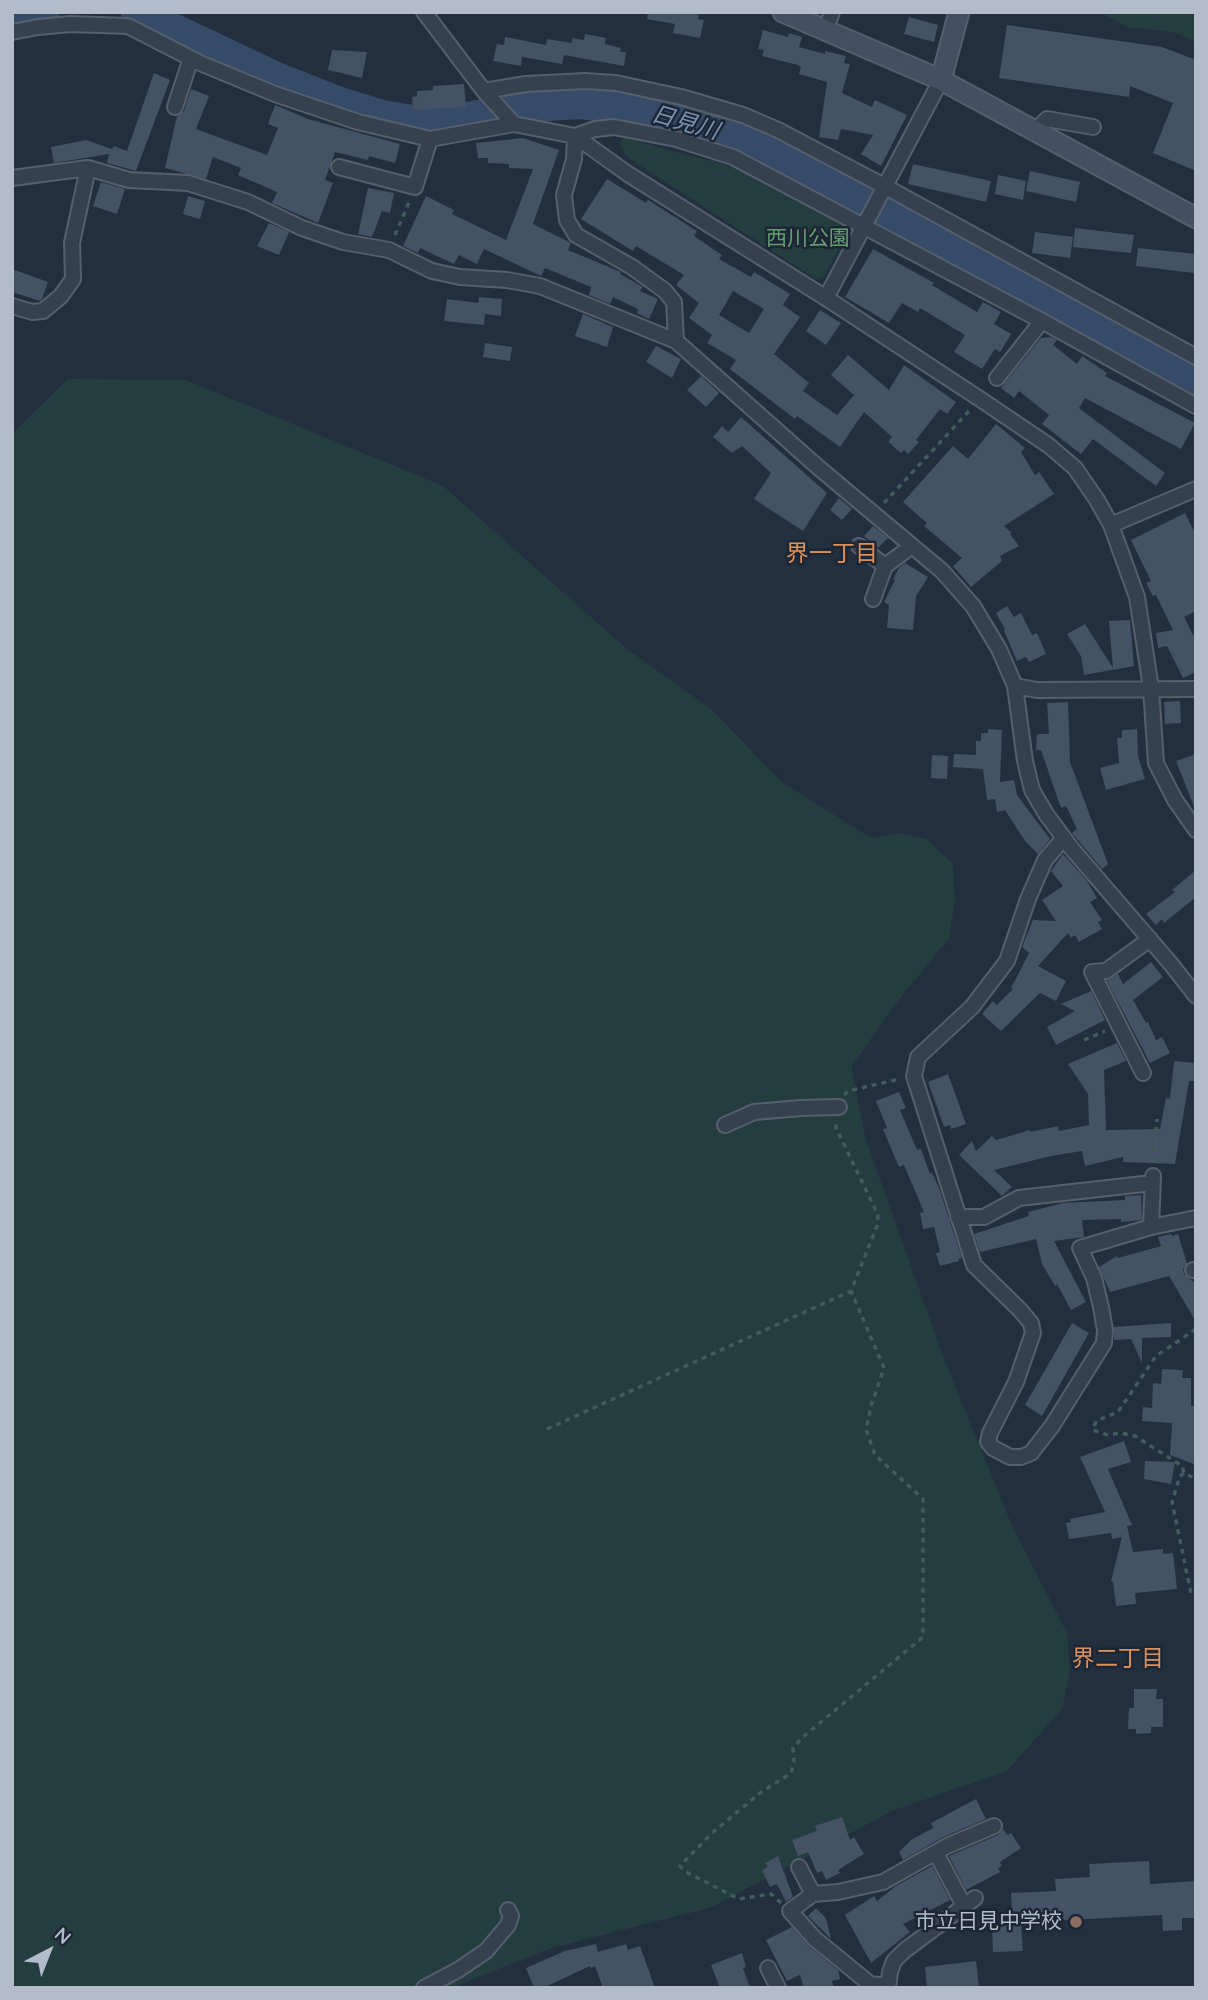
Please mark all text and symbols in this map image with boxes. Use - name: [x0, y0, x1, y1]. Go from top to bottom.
- water label: 日見川: [648, 100, 722, 146]
- park label: 西川公園: [766, 226, 850, 252]
- district label: 界一丁目: [786, 540, 878, 568]
- district label: 界二丁目: [1072, 1645, 1164, 1673]
- place label: 市立日見中学校: [915, 1909, 1062, 1935]
- marker: 市立日見中学校: [1068, 1914, 1084, 1930]
- north arrow: [14, 1916, 84, 1986]
- text: N: [50, 1922, 76, 1949]

